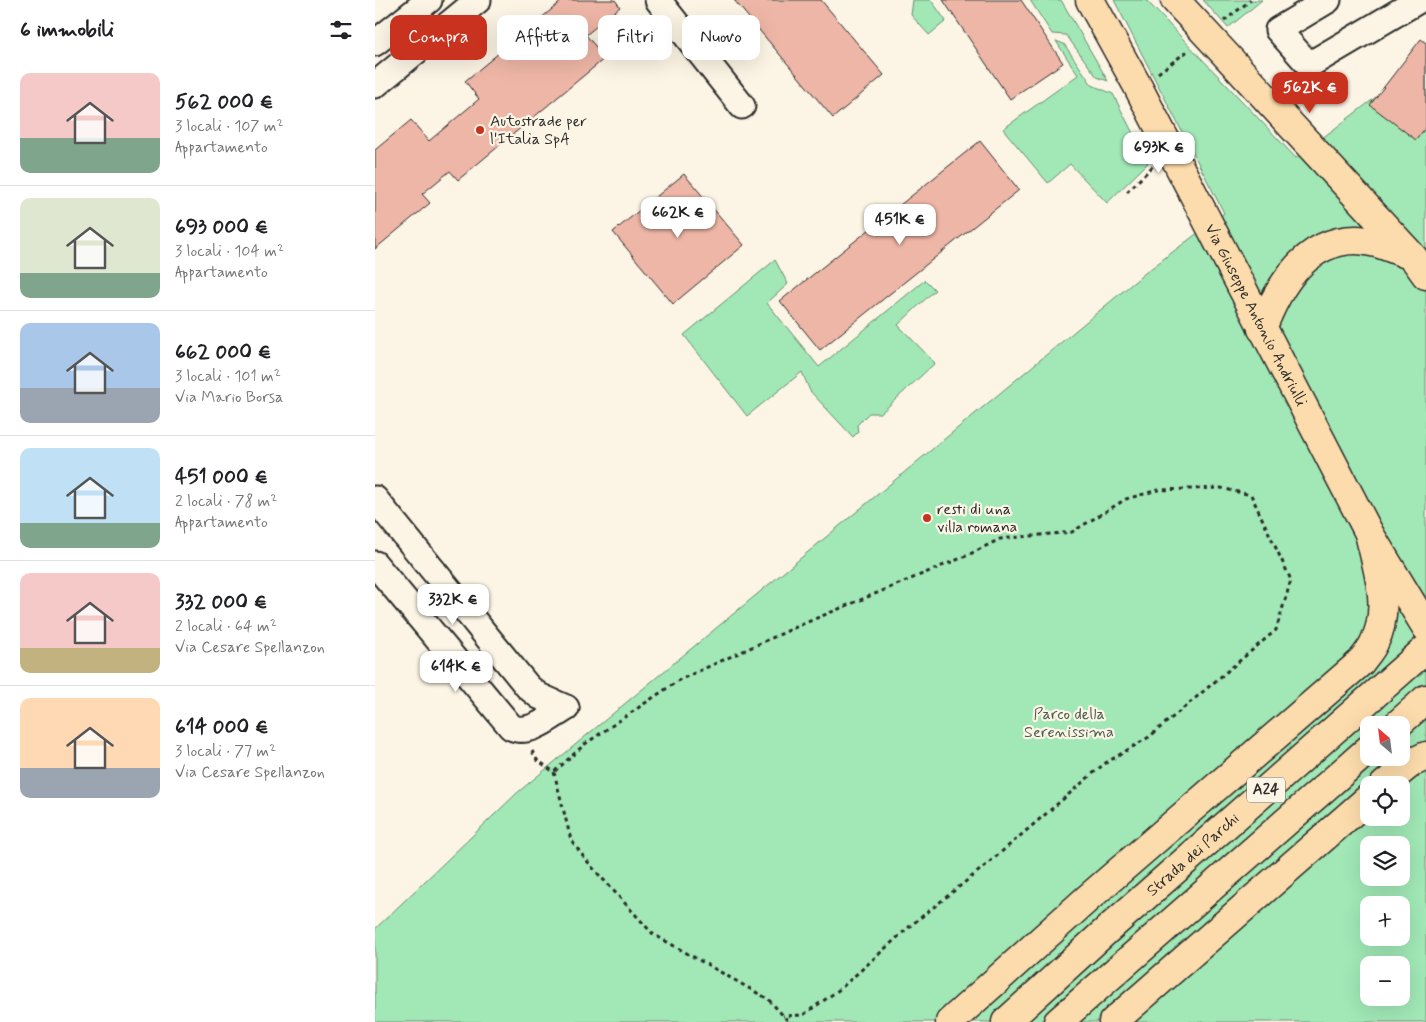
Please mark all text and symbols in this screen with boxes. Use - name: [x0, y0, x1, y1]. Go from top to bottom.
- chip: Compra: [390, 15, 487, 60]
- chip: Affitta: [497, 15, 588, 60]
- chip: Filtri: [598, 15, 672, 60]
- chip: Nuovo: [682, 15, 760, 60]
- text: 6 immobili: [20, 16, 114, 44]
- icon: filters: [327, 16, 355, 44]
- pin: 562K €: [1269, 72, 1351, 114]
- text: 562K €: [1283, 77, 1337, 98]
- text: 562 000 €: [175, 88, 273, 116]
- icon: home: [60, 93, 120, 153]
- place label: Autostrade per l'Italia SpA: [490, 111, 587, 150]
- text: 3 locali · 107 m²: [175, 116, 284, 137]
- marker: Autostrade per l'Italia SpA: [474, 124, 486, 136]
- pin: 693K €: [1118, 132, 1200, 174]
- text: Appartamento: [175, 137, 268, 158]
- text: 693K €: [1134, 137, 1184, 158]
- pin: 662K €: [637, 196, 719, 239]
- text: 662K €: [652, 202, 704, 223]
- pin: 451K €: [859, 204, 941, 246]
- text: 451K €: [875, 209, 925, 230]
- text: 693 000 €: [175, 213, 268, 241]
- icon: home: [60, 218, 120, 278]
- street label: Via Giuseppe Antonio Andriulli: [1200, 220, 1312, 410]
- text: 3 locali · 104 m²: [175, 241, 284, 262]
- text: Appartamento: [175, 262, 268, 283]
- text: 662 000 €: [175, 338, 271, 366]
- icon: home: [60, 343, 120, 403]
- text: 3 locali · 101 m²: [175, 366, 281, 387]
- text: Via Mario Borsa: [175, 387, 283, 408]
- text: 451 000 €: [175, 463, 268, 491]
- icon: home: [60, 468, 120, 528]
- text: 2 locali · 78 m²: [175, 491, 277, 512]
- place label: resti di una villa romana: [937, 499, 1018, 538]
- text: Appartamento: [175, 512, 268, 533]
- marker: resti di una villa romana: [921, 512, 933, 524]
- pin: 332K €: [412, 584, 494, 626]
- text: 332 000 €: [175, 588, 267, 616]
- text: 332K €: [428, 589, 478, 610]
- icon: home: [60, 593, 120, 653]
- text: 2 locali · 64 m²: [175, 616, 277, 637]
- text: Via Cesare Spellanzon: [175, 637, 325, 658]
- pin: 614K €: [415, 650, 497, 693]
- text: 614K €: [431, 656, 481, 677]
- park label: Parco della Serenissima: [1024, 704, 1114, 743]
- text: 614 000 €: [175, 713, 269, 741]
- north arrow: [1360, 716, 1410, 766]
- map controls: [1360, 716, 1410, 1006]
- icon: home: [60, 718, 120, 778]
- text: 3 locali · 77 m²: [175, 741, 276, 762]
- text: Via Cesare Spellanzon: [175, 762, 325, 783]
- button: locate: [1360, 776, 1410, 826]
- road number: A24: [1247, 778, 1285, 802]
- street label: Strada dei Parchi: [1142, 808, 1244, 901]
- button: layers: [1360, 836, 1410, 886]
- button: +: [1360, 896, 1410, 946]
- button: −: [1360, 956, 1410, 1006]

